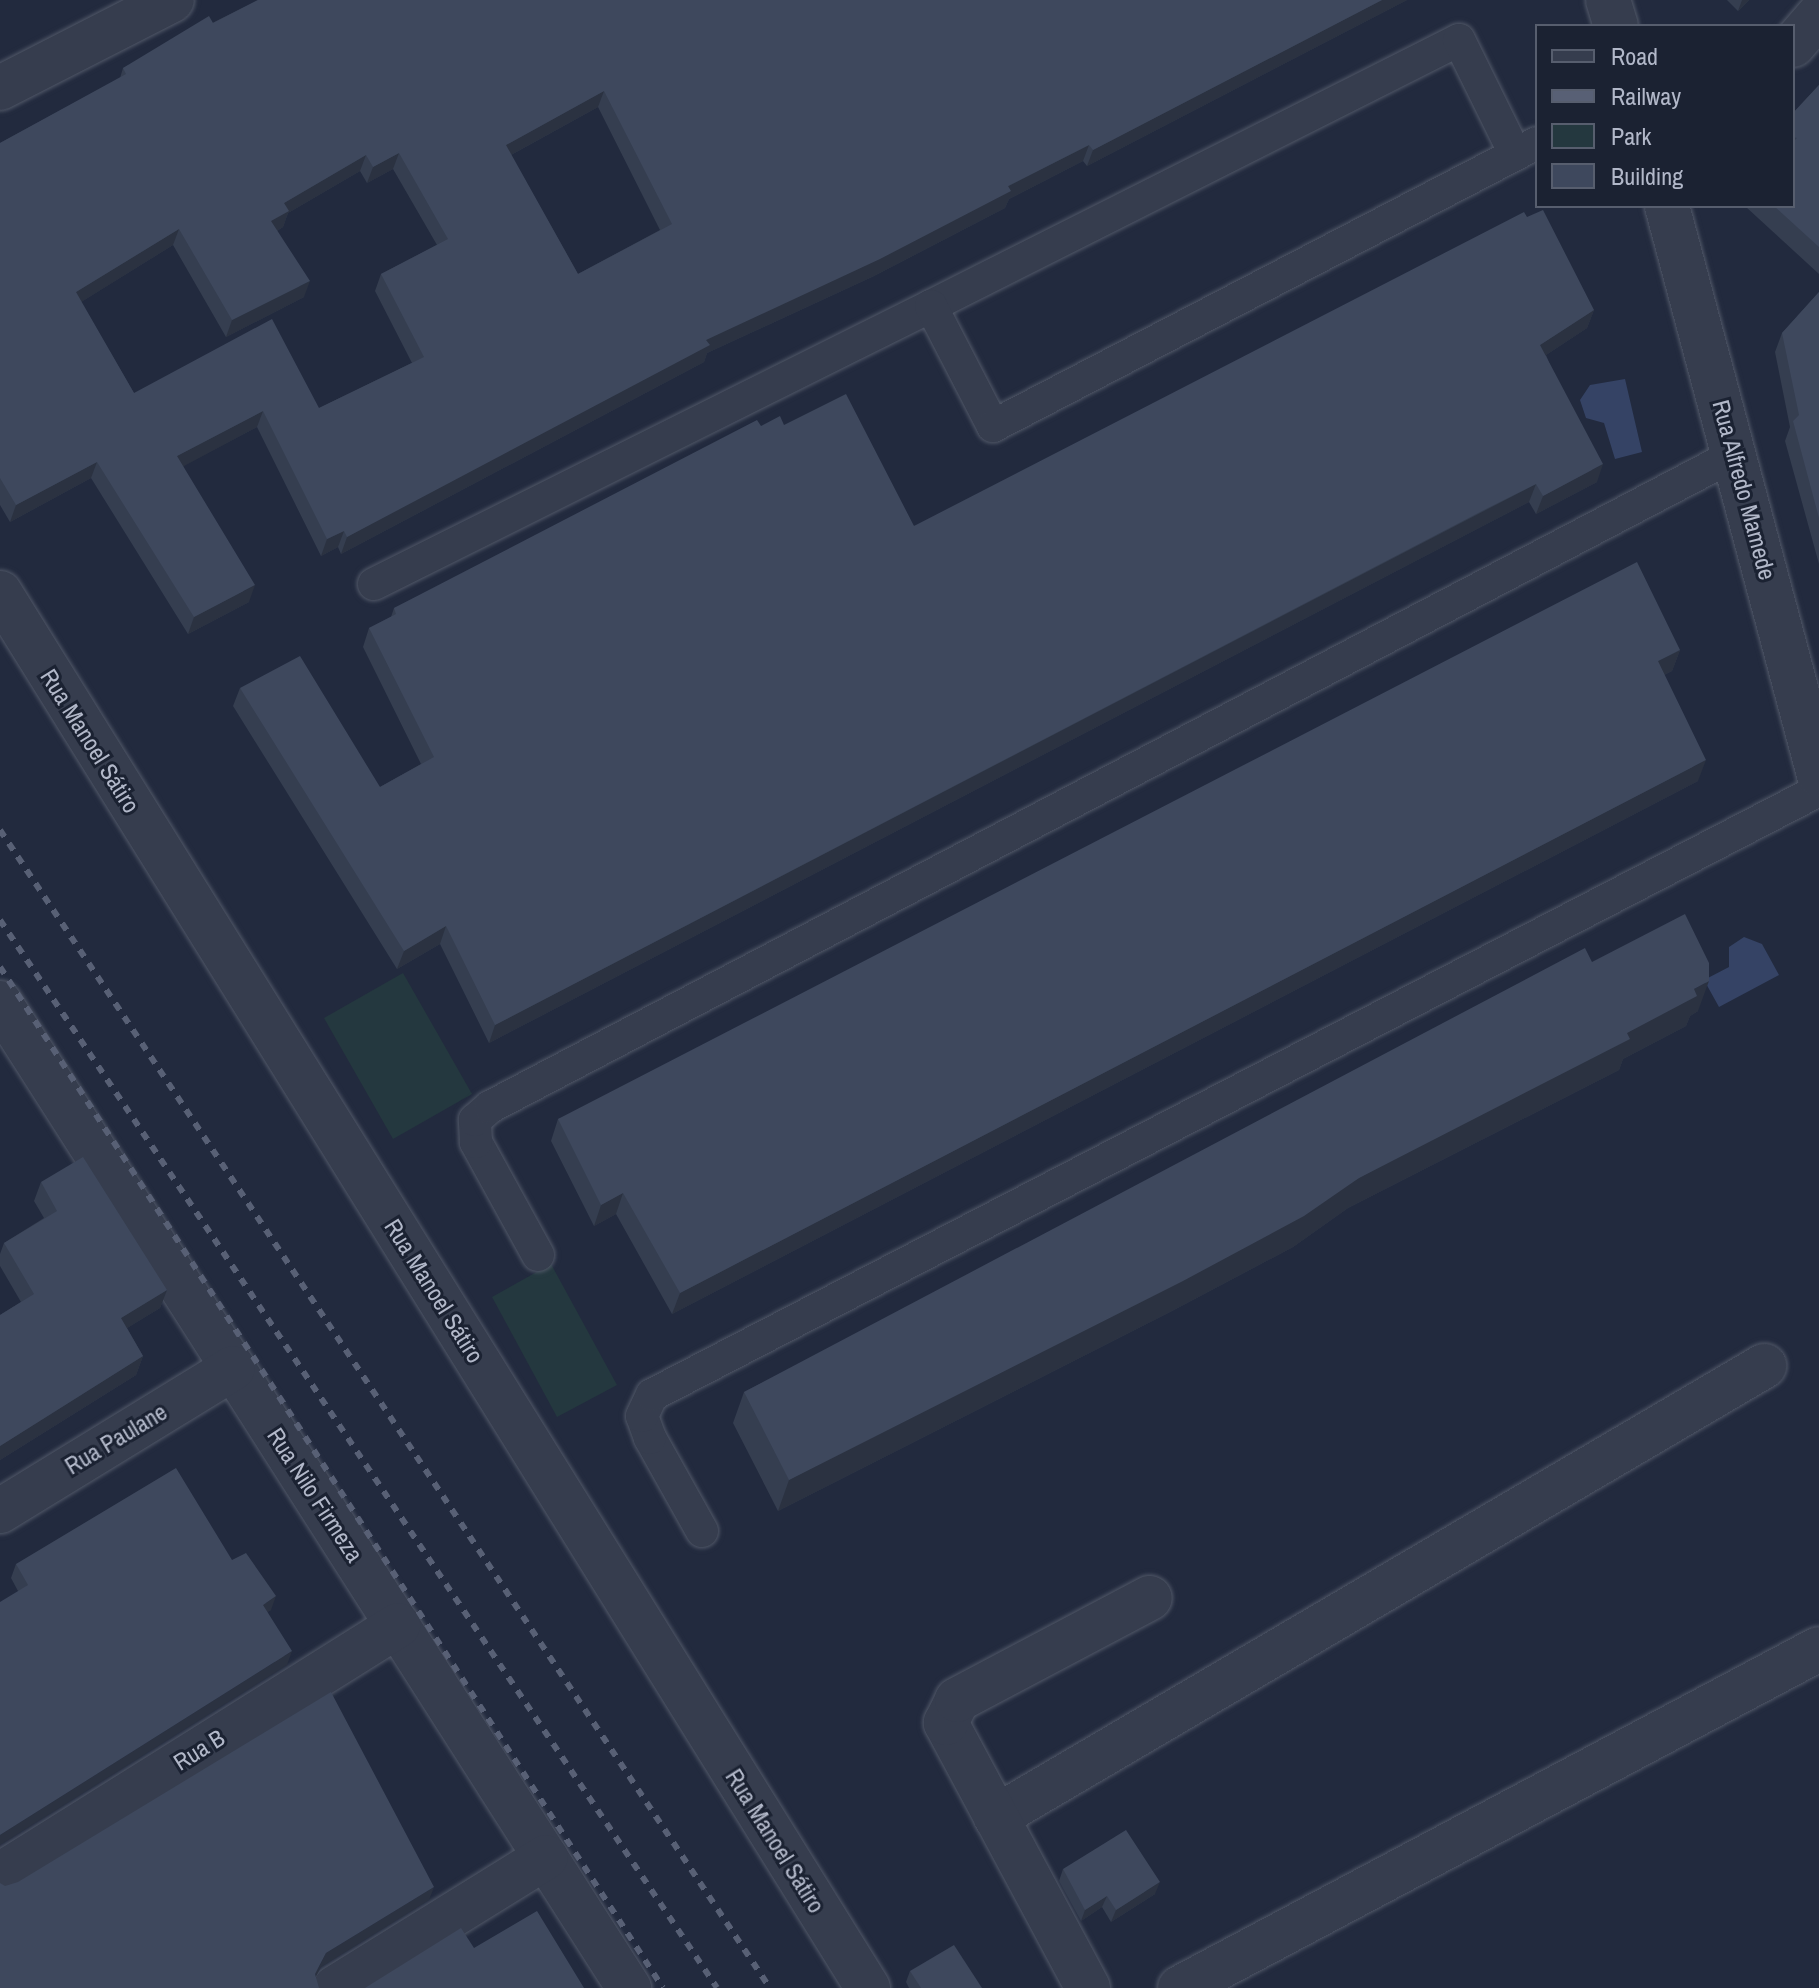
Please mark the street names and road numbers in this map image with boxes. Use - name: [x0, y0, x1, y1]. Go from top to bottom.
- street label: Rua Alfredo Mamede: [1706, 396, 1782, 584]
- street label: Rua Manoel Sátiro: [34, 664, 146, 818]
- street label: Rua Manoel Sátiro: [378, 1214, 490, 1368]
- street label: Rua Paulane: [60, 1397, 172, 1481]
- street label: Rua Nilo Firmeza: [261, 1422, 369, 1568]
- street label: Rua B: [168, 1723, 230, 1777]
- street label: Rua Manoel Sátiro: [719, 1764, 831, 1918]

